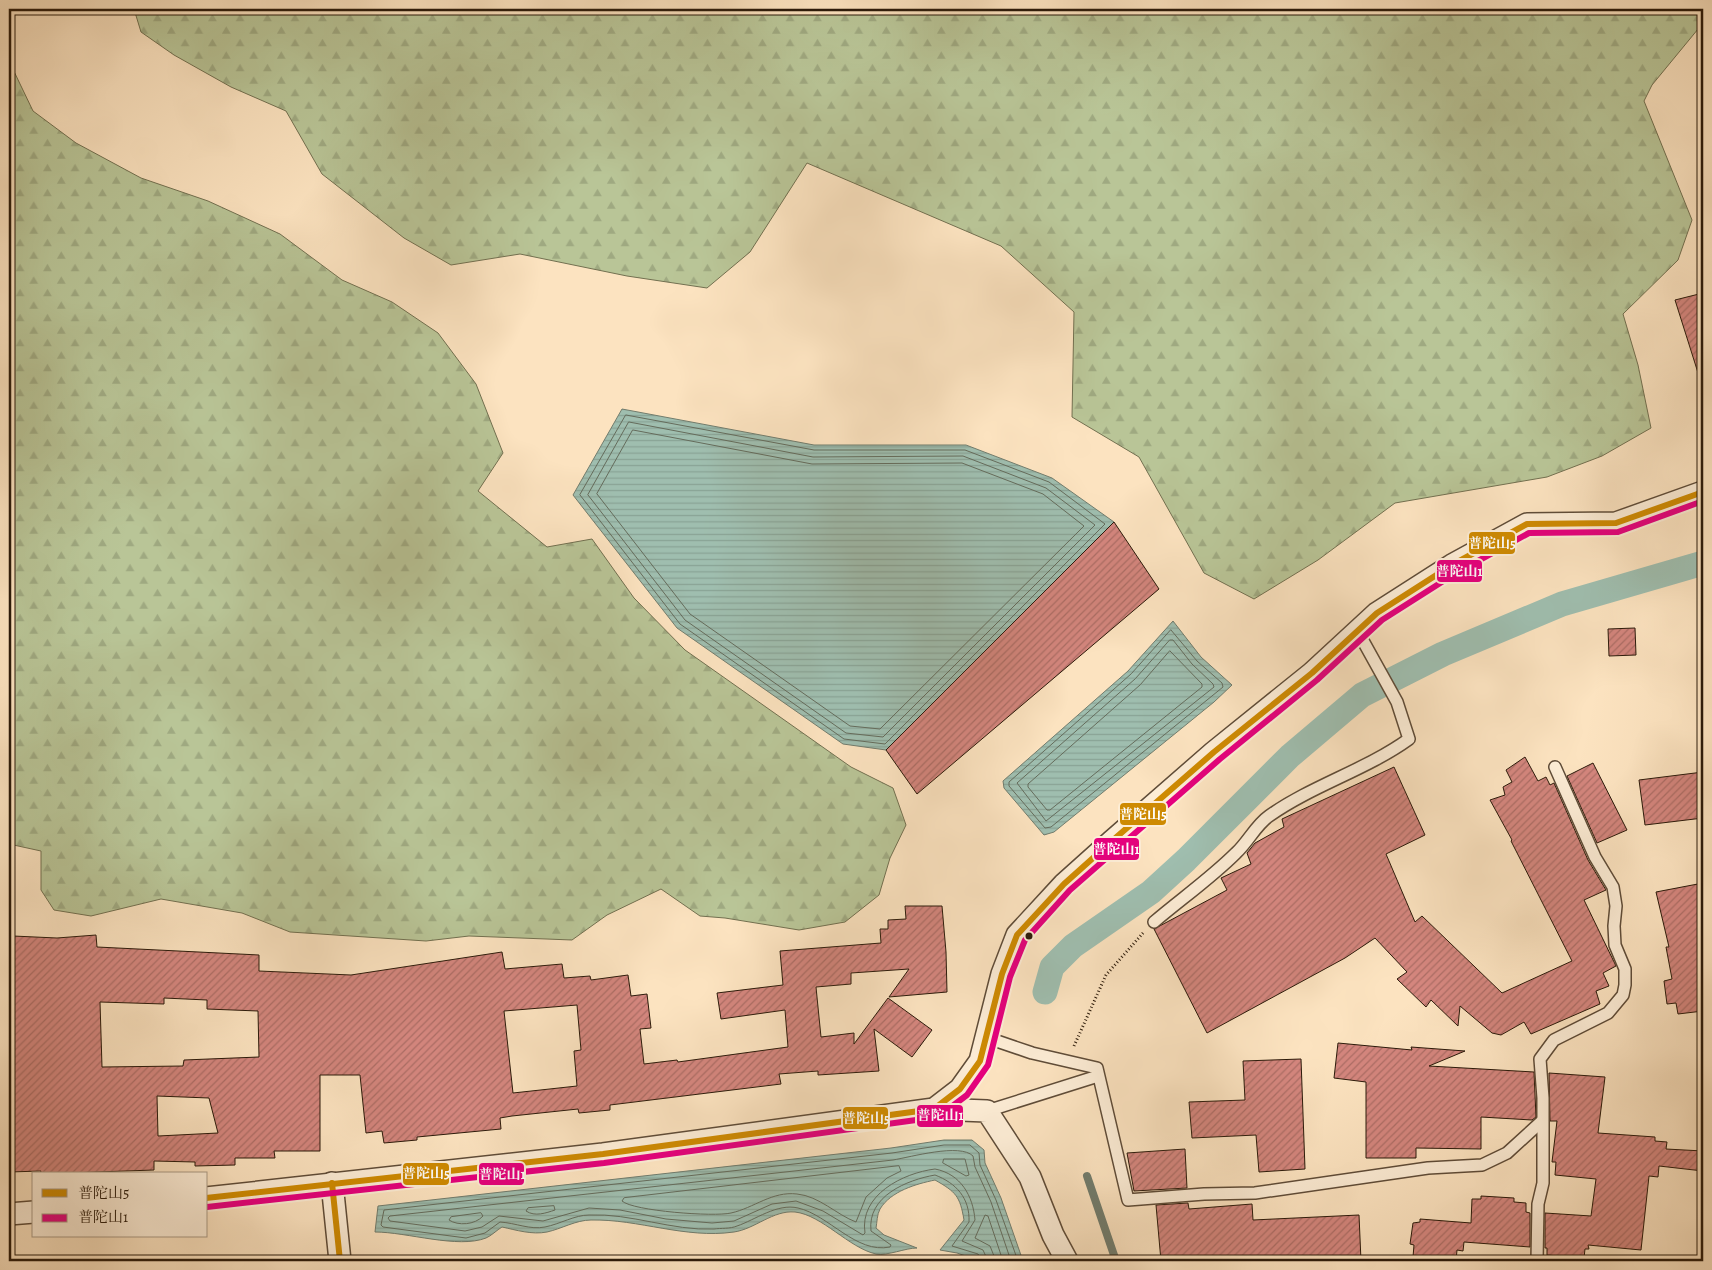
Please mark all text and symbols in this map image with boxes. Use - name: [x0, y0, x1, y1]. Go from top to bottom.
- line badge: 普陀山5: [1468, 531, 1516, 555]
- text: 普陀山5: [1468, 534, 1516, 553]
- line badge: 普陀山1: [1436, 559, 1483, 583]
- text: 普陀山1: [1435, 562, 1483, 581]
- line badge: 普陀山5: [1119, 802, 1167, 826]
- text: 普陀山5: [1119, 805, 1167, 824]
- line badge: 普陀山1: [1093, 837, 1140, 861]
- text: 普陀山1: [1092, 840, 1140, 859]
- unlabelled marker: [1024, 931, 1034, 941]
- line badge: 普陀山1: [916, 1104, 964, 1128]
- line badge: 普陀山5: [842, 1106, 889, 1130]
- text: 普陀山1: [916, 1106, 964, 1125]
- text: 普陀山5: [842, 1109, 890, 1128]
- line badge: 普陀山5: [402, 1162, 450, 1186]
- line badge: 普陀山1: [478, 1162, 525, 1186]
- text: 普陀山5: [402, 1164, 450, 1183]
- text: 普陀山1: [478, 1165, 526, 1184]
- legend: [32, 1172, 208, 1238]
- text: 普陀山5: [78, 1183, 129, 1203]
- text: 普陀山1: [78, 1207, 128, 1227]

